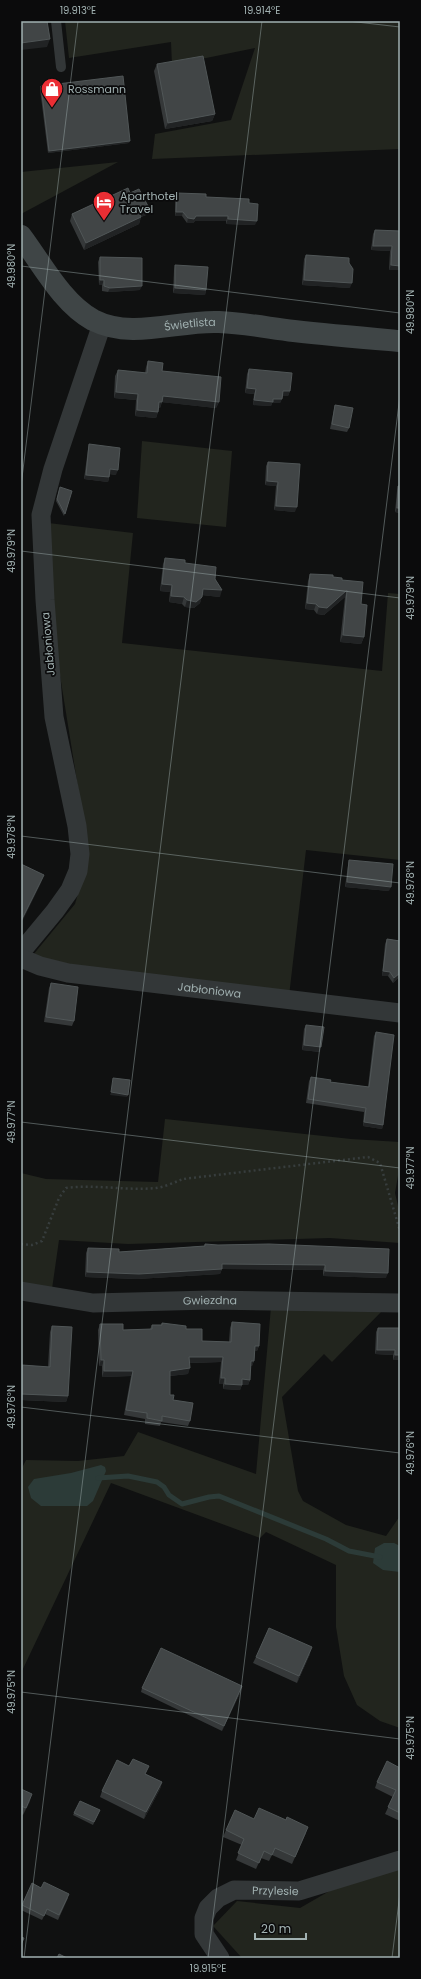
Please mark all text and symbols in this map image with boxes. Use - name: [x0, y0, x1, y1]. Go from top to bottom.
- text: 19.913°E: [60, 3, 96, 18]
- text: 19.914°E: [244, 3, 280, 18]
- shop icon: Rossmann: [39, 76, 65, 109]
- place label: Rossmann: [68, 81, 126, 97]
- place label: Aparthotel Travel: [120, 188, 178, 217]
- hotel icon: Aparthotel Travel: [91, 189, 117, 222]
- text: 49.980°N: [4, 244, 19, 288]
- text: 49.980°N: [403, 290, 418, 334]
- street label: Świetlista: [163, 314, 216, 335]
- text: 49.979°N: [4, 529, 19, 573]
- text: 49.979°N: [403, 576, 418, 620]
- street label: Jabłoniowa: [37, 612, 59, 676]
- text: 49.978°N: [4, 815, 19, 859]
- text: 49.978°N: [403, 861, 418, 905]
- street label: Jabłoniowa: [177, 978, 242, 1002]
- text: 49.977°N: [4, 1100, 19, 1144]
- text: 49.977°N: [403, 1146, 418, 1190]
- street label: Gwiezdna: [183, 1292, 237, 1309]
- text: 49.976°N: [4, 1385, 19, 1429]
- text: 49.976°N: [403, 1431, 418, 1475]
- text: 49.975°N: [4, 1670, 19, 1714]
- text: 49.975°N: [403, 1716, 418, 1760]
- street label: Przylesie: [252, 1882, 299, 1899]
- scale bar: [255, 1915, 306, 1941]
- text: 20 m: [261, 1920, 291, 1937]
- text: 19.915°E: [190, 1961, 226, 1976]

